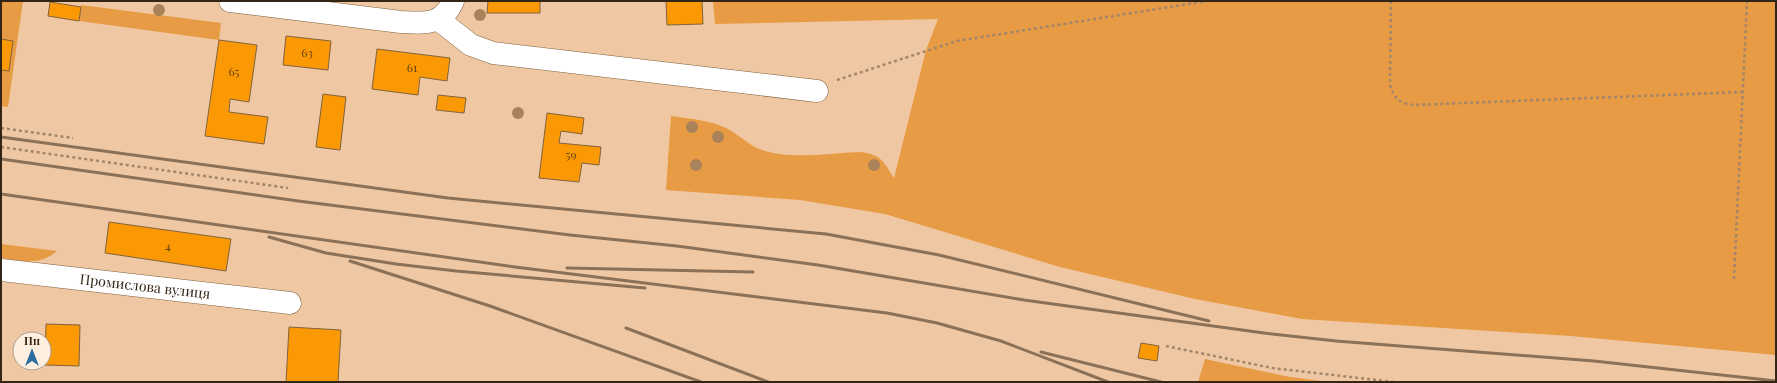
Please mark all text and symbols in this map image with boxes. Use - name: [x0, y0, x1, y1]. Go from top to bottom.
- house number: 63: [301, 44, 313, 60]
- house number: 61: [407, 59, 418, 75]
- house number: 65: [228, 63, 240, 79]
- house number: 59: [565, 146, 577, 162]
- house number: 4: [165, 237, 171, 253]
- street label: Промислова вулиця: [79, 269, 212, 303]
- north arrow: [12, 331, 52, 371]
- text: Пн: [24, 333, 40, 348]

